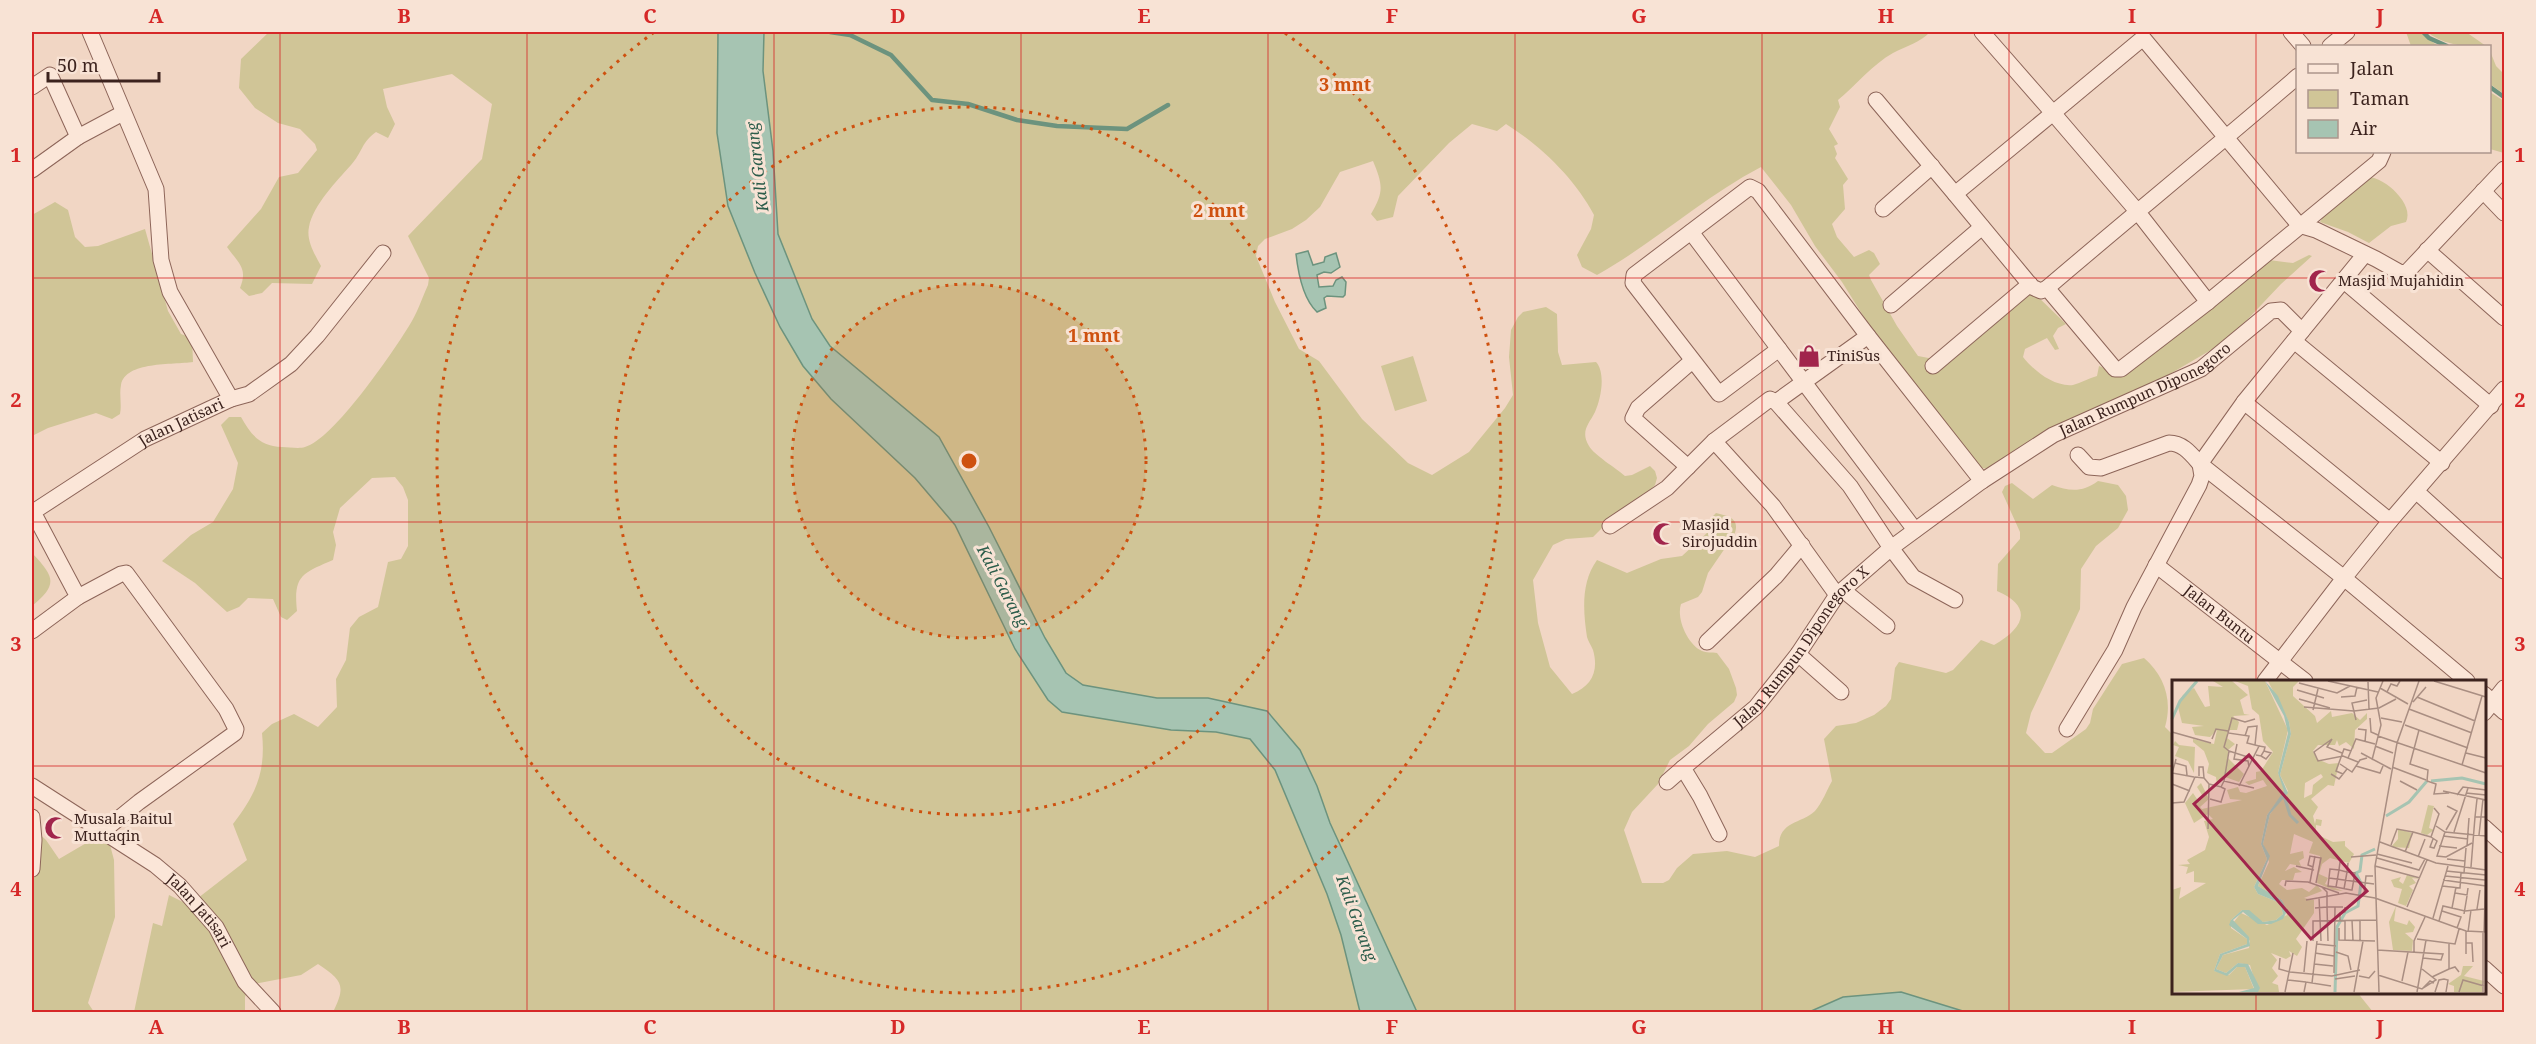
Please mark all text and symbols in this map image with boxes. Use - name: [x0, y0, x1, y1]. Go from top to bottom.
- text: A: [148, 2, 164, 29]
- text: B: [397, 2, 411, 29]
- text: C: [643, 2, 657, 29]
- text: D: [890, 2, 906, 29]
- text: E: [1137, 2, 1151, 29]
- text: F: [1386, 2, 1398, 29]
- text: G: [1631, 2, 1647, 29]
- text: H: [1878, 2, 1894, 29]
- text: I: [2128, 2, 2136, 29]
- text: J: [2375, 2, 2384, 29]
- scale bar: [48, 45, 159, 83]
- legend: [2296, 45, 2491, 153]
- text: 50 m: [57, 53, 99, 77]
- text: Jalan: [2349, 56, 2394, 80]
- text: 3 mnt: [1319, 72, 1371, 96]
- text: Taman: [2350, 86, 2410, 110]
- text: Air: [2350, 116, 2377, 140]
- water label: Kali Garang: [740, 120, 774, 214]
- text: 1: [10, 141, 22, 168]
- text: 1: [2514, 141, 2526, 168]
- text: 2 mnt: [1193, 198, 1245, 222]
- mosque icon: Masjid Mujahidin: [2307, 268, 2333, 294]
- place label: Masjid Mujahidin: [2338, 270, 2465, 290]
- text: 1 mnt: [1068, 323, 1120, 347]
- street label: Jalan Rumpun Diponegoro: [2055, 337, 2235, 440]
- shop icon: TiniSus: [1796, 343, 1822, 369]
- place label: TiniSus: [1827, 345, 1880, 365]
- text: 2: [10, 386, 22, 413]
- text: 2: [2514, 386, 2526, 413]
- street label: Jalan Jatisari: [133, 393, 227, 450]
- centre of rings: [959, 451, 979, 471]
- place label: Masjid Sirojuddin: [1682, 514, 1758, 551]
- mosque icon: Masjid Sirojuddin: [1651, 521, 1677, 547]
- water label: Kali Garang: [972, 540, 1034, 632]
- street label: Jalan Rumpun Diponegoro X: [1728, 561, 1873, 731]
- street label: Jalan Buntu: [2180, 579, 2260, 647]
- text: 3: [10, 630, 22, 657]
- text: 3: [2514, 630, 2526, 657]
- inset map: [2172, 680, 2485, 993]
- place label: Musala Baitul Muttaqin: [74, 808, 173, 845]
- mosque icon: Musala Baitul Muttaqin: [43, 815, 69, 841]
- street label: Jalan Jatisari: [162, 868, 236, 951]
- water label: Kali Garang: [1331, 871, 1383, 965]
- text: 4: [10, 875, 22, 902]
- text: 4: [2514, 875, 2526, 902]
- text: A: [148, 1013, 164, 1040]
- text: B: [397, 1013, 411, 1040]
- text: C: [643, 1013, 657, 1040]
- text: D: [890, 1013, 906, 1040]
- text: E: [1137, 1013, 1151, 1040]
- text: F: [1386, 1013, 1398, 1040]
- text: G: [1631, 1013, 1647, 1040]
- text: H: [1878, 1013, 1894, 1040]
- text: I: [2128, 1013, 2136, 1040]
- text: J: [2375, 1013, 2384, 1040]

